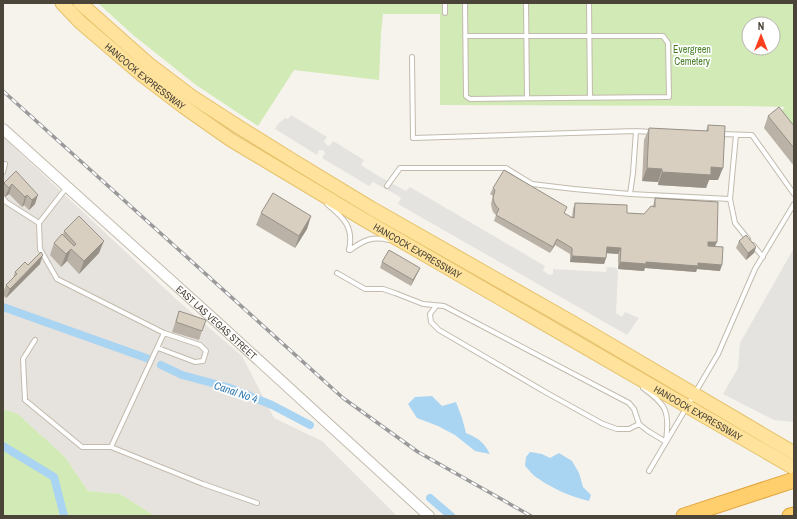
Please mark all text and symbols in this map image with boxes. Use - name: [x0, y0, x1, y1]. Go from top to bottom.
- north arrow: [741, 16, 781, 56]
- text: N: [758, 19, 764, 33]
- street label: HANCOCK EXPRESSWAY: [102, 40, 189, 113]
- park label: Evergreen Cemetery: [673, 43, 711, 68]
- street label: HANCOCK EXPRESSWAY: [371, 220, 465, 282]
- street label: EAST LAS VEGAS STREET: [174, 282, 260, 362]
- water label: Canal No 4: [212, 378, 260, 406]
- street label: HANCOCK EXPRESSWAY: [652, 382, 745, 444]

